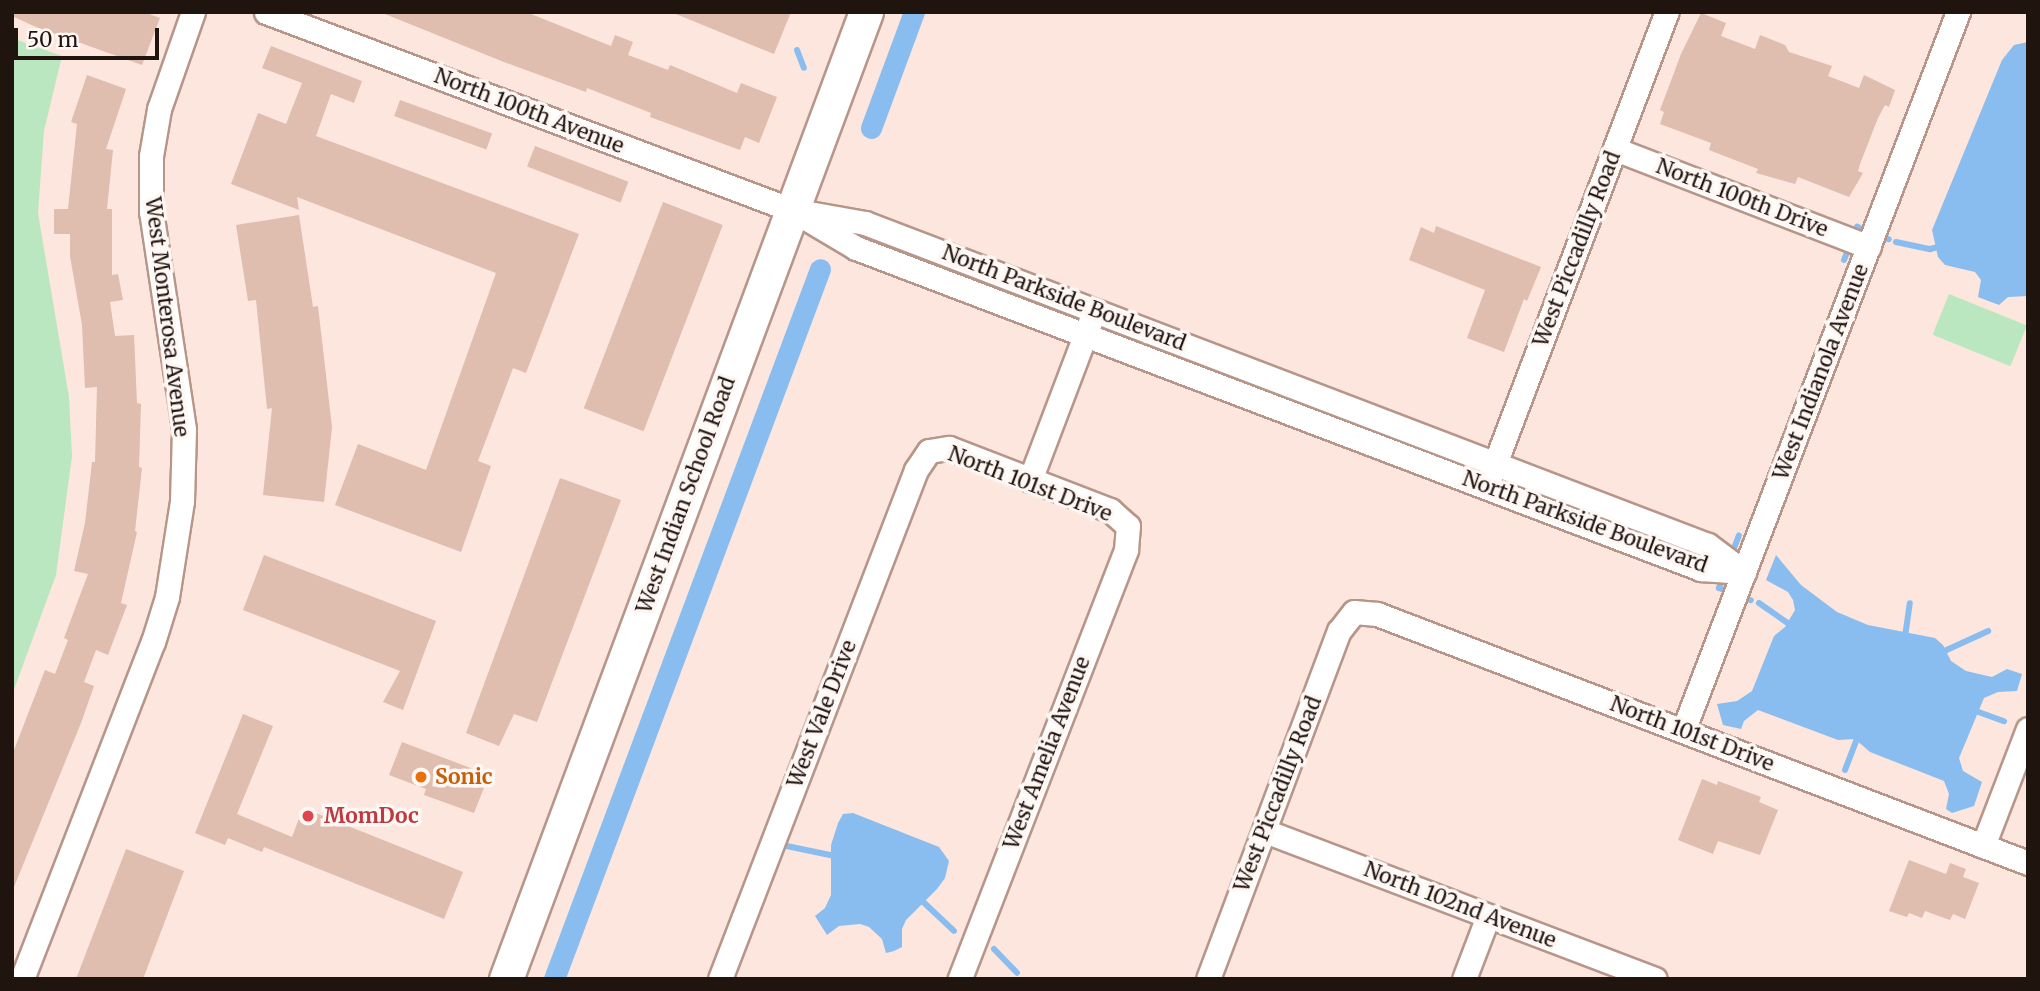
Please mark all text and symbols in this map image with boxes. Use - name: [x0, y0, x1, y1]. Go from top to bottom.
- scale bar: [18, 14, 163, 58]
- text: 50 m: [27, 26, 78, 53]
- street label: North 100th Avenue: [431, 63, 627, 159]
- street label: West Piccadilly Road: [1528, 148, 1626, 350]
- street label: North 100th Drive: [1653, 154, 1831, 242]
- street label: West Monterosa Avenue: [140, 196, 194, 438]
- street label: North Parkside Boulevard: [939, 240, 1189, 356]
- street label: West Indianola Avenue: [1768, 260, 1874, 484]
- street label: West Indian School Road: [631, 373, 741, 617]
- street label: North 101st Drive: [945, 441, 1115, 527]
- street label: North Parkside Boulevard: [1459, 466, 1711, 578]
- street label: West Vale Drive: [782, 637, 862, 791]
- street label: West Amelia Avenue: [999, 653, 1095, 853]
- street label: North 101st Drive: [1607, 691, 1777, 777]
- street label: West Piccadilly Road: [1229, 693, 1327, 895]
- place label: Sonic: [435, 764, 493, 790]
- marker: Sonic: [413, 769, 429, 785]
- place label: MomDoc: [324, 803, 419, 829]
- marker: MomDoc: [298, 806, 318, 826]
- street label: North 102nd Avenue: [1360, 857, 1560, 953]

